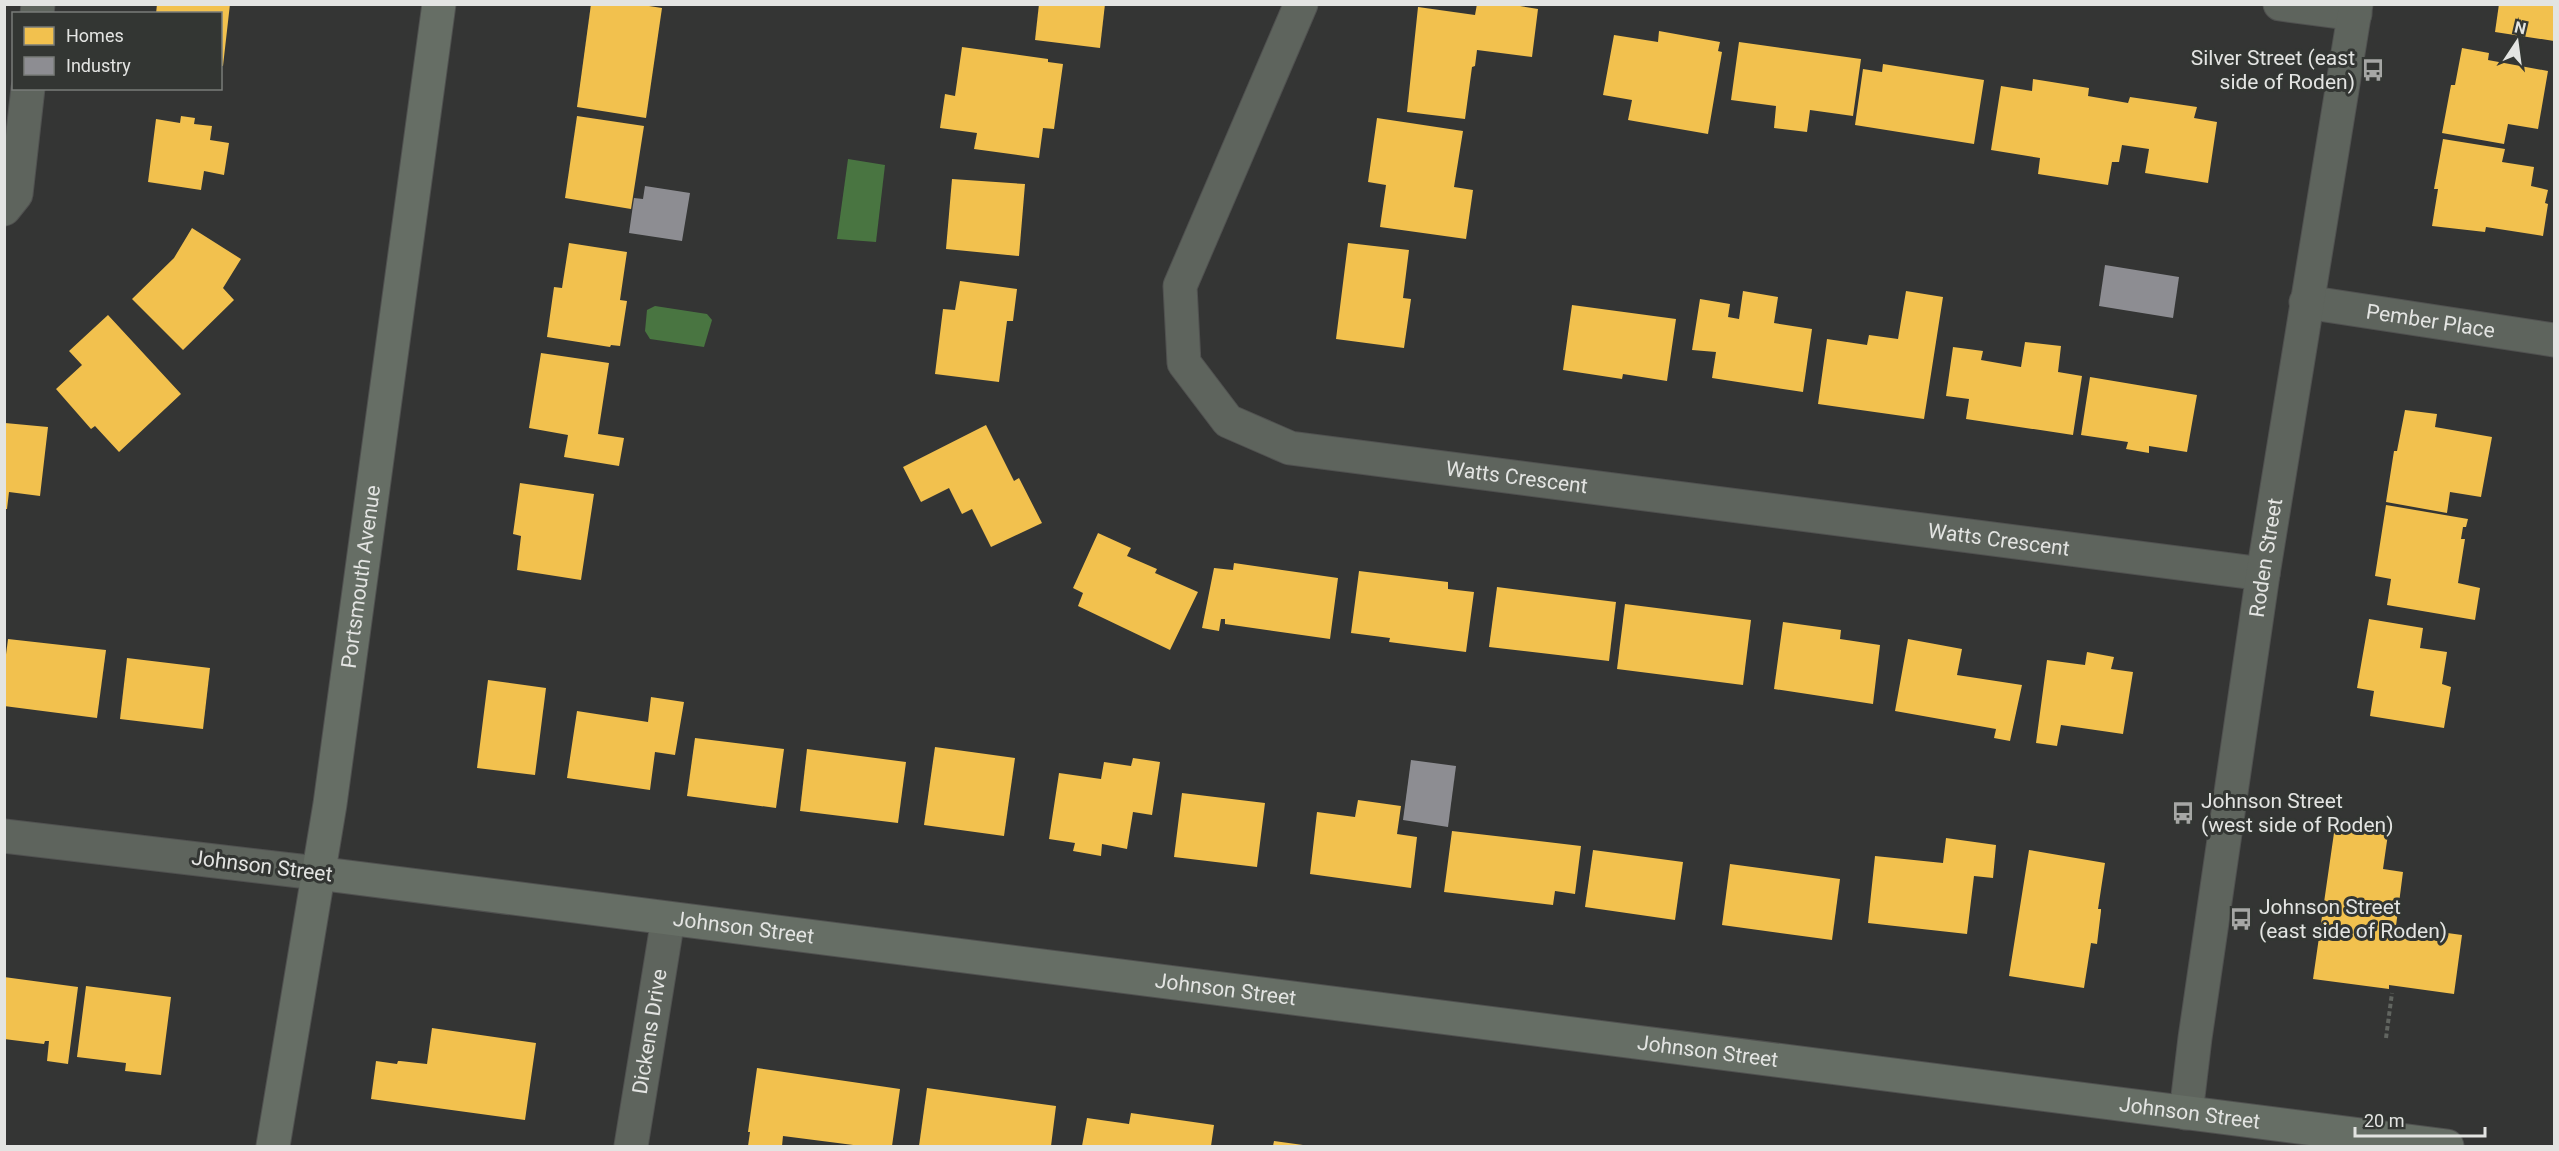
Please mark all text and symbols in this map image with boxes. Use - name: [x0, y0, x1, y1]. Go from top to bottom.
- legend: [12, 12, 222, 90]
- north arrow: [2487, 12, 2547, 72]
- text: N: [2513, 17, 2528, 38]
- text: Homes: [66, 25, 124, 46]
- place label: Silver Street (east side of Roden): [2191, 46, 2355, 94]
- text: Industry: [66, 55, 131, 76]
- bus stop icon: Silver Street (east side of Roden): [2360, 57, 2386, 83]
- street label: Pember Place: [2365, 299, 2497, 343]
- street label: Watts Crescent: [1444, 456, 1589, 498]
- street label: Portsmouth Avenue: [337, 484, 385, 670]
- street label: Roden Street: [2245, 496, 2287, 619]
- street label: Watts Crescent: [1926, 519, 2071, 561]
- place label: Johnson Street (west side of Roden): [2201, 789, 2393, 837]
- bus stop icon: Johnson Street (west side of Roden): [2170, 800, 2196, 826]
- street label: Johnson Street: [190, 845, 334, 887]
- place label: Johnson Street (east side of Roden): [2259, 895, 2447, 943]
- bus stop icon: Johnson Street (east side of Roden): [2228, 906, 2254, 932]
- street label: Johnson Street: [672, 907, 816, 949]
- street label: Dickens Drive: [628, 967, 672, 1096]
- street label: Johnson Street: [1154, 969, 1298, 1010]
- street label: Johnson Street: [1636, 1030, 1780, 1072]
- street label: Johnson Street: [2118, 1092, 2262, 1134]
- scale bar: [2355, 1100, 2486, 1138]
- text: 20 m: [2364, 1110, 2404, 1131]

